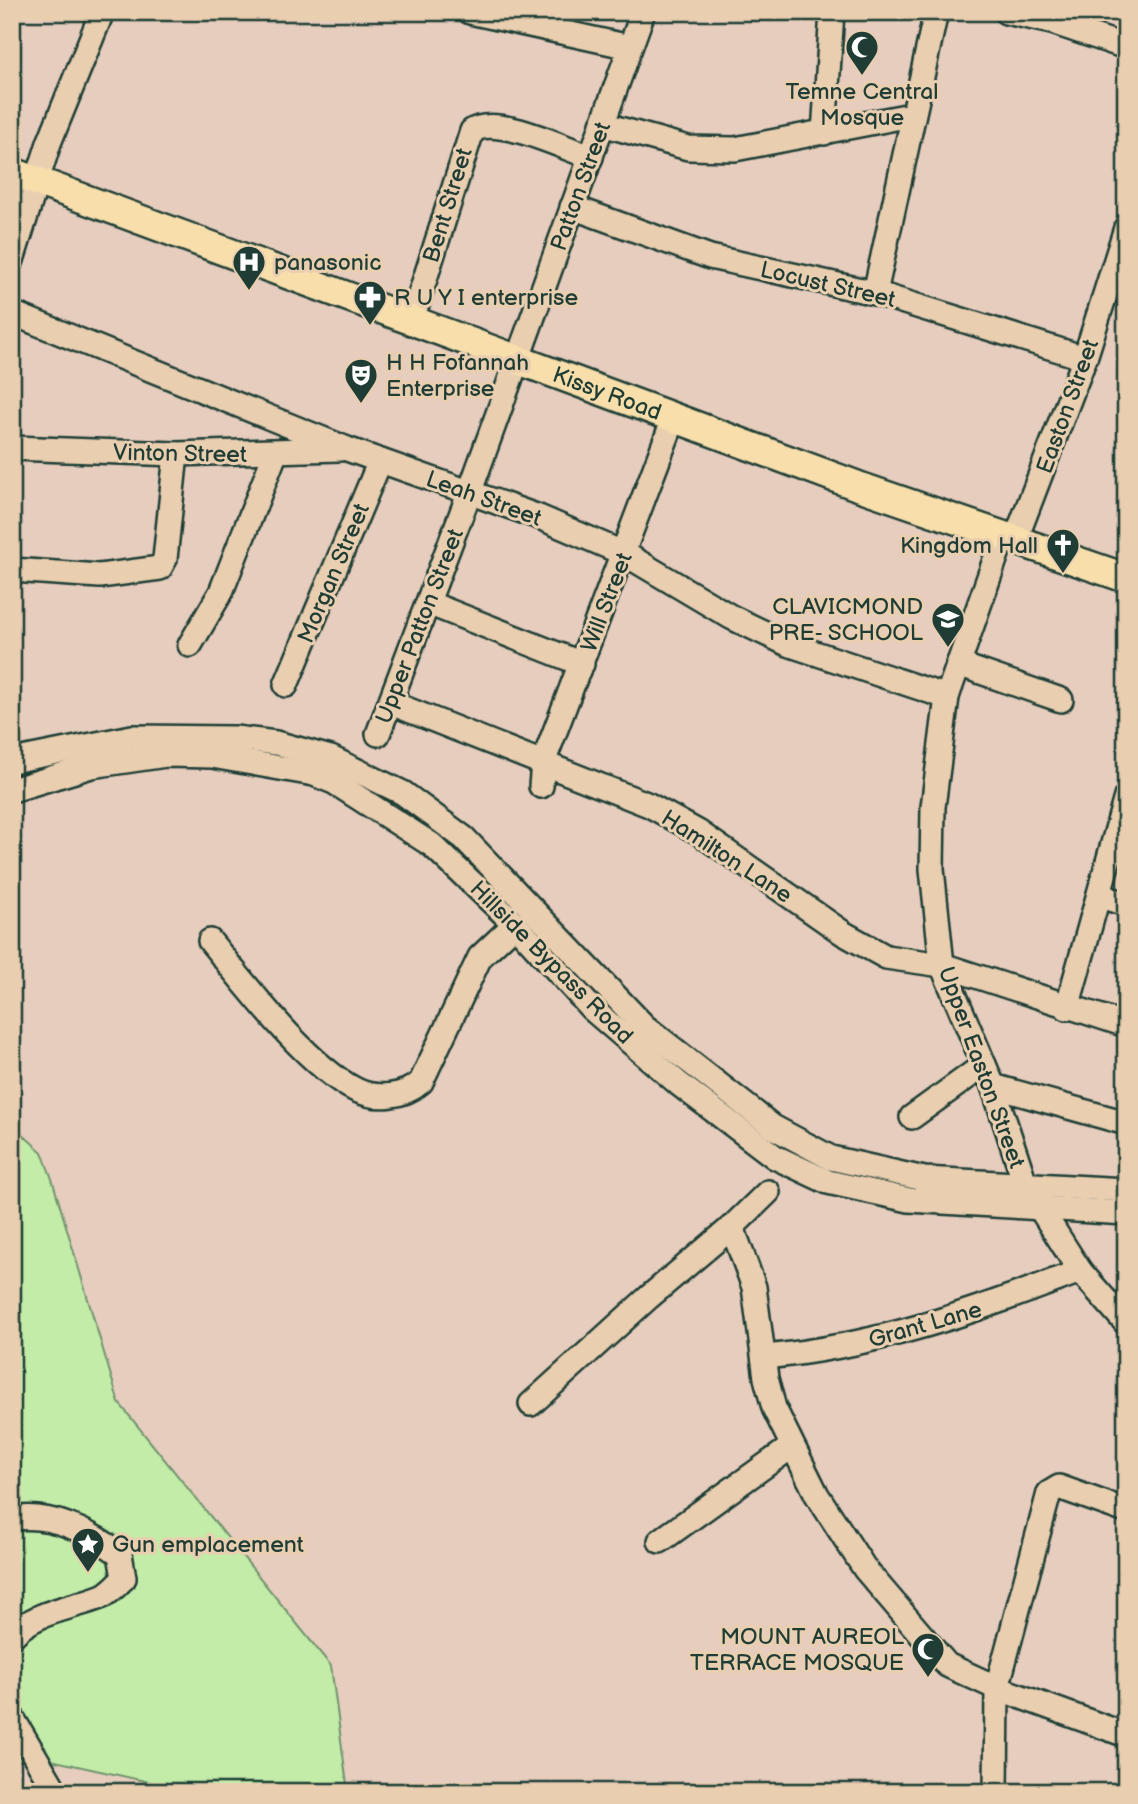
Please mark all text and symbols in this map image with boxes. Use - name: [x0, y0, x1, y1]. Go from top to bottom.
- mosque icon: Temne Central Mosque: [843, 28, 881, 77]
- place label: Temne Central Mosque: [786, 78, 938, 132]
- street label: Patton Street: [545, 118, 617, 255]
- street label: Bent Street: [417, 145, 479, 266]
- hospital icon: panasonic: [230, 243, 268, 292]
- place label: panasonic: [274, 249, 381, 277]
- street label: Locust Street: [757, 256, 898, 314]
- pharmacy icon: R U Y I enterprise: [351, 278, 389, 327]
- place label: R U Y I enterprise: [394, 284, 578, 312]
- street label: Easton Street: [1031, 335, 1105, 477]
- place label: H H Fofannah Enterprise: [386, 349, 529, 403]
- theatre icon: H H Fofannah Enterprise: [342, 356, 380, 405]
- street label: Kissy Road: [549, 361, 665, 427]
- street label: Vinton Street: [113, 439, 247, 469]
- street label: Leah Street: [422, 465, 545, 533]
- street label: Morgan Street: [292, 499, 376, 647]
- street label: Upper Patton Street: [370, 525, 470, 728]
- church icon: Kingdom Hall: [1044, 526, 1082, 575]
- place label: Kingdom Hall: [900, 532, 1038, 560]
- street label: Will Street: [575, 549, 639, 656]
- place label: CLAVICMOND PRE- SCHOOL: [769, 593, 924, 647]
- school or university icon: CLAVICMOND PRE- SCHOOL: [929, 600, 967, 649]
- street label: Hamilton Lane: [656, 804, 797, 909]
- street label: Hillside Bypass Road: [464, 875, 639, 1050]
- street label: Upper Easton Street: [932, 963, 1031, 1172]
- street label: Grant Lane: [865, 1295, 985, 1354]
- place icon: Gun emplacement: [69, 1525, 107, 1574]
- place label: Gun emplacement: [112, 1531, 304, 1559]
- place label: MOUNT AUREOL TERRACE MOSQUE: [690, 1623, 905, 1677]
- mosque icon: MOUNT AUREOL TERRACE MOSQUE: [909, 1630, 947, 1679]

